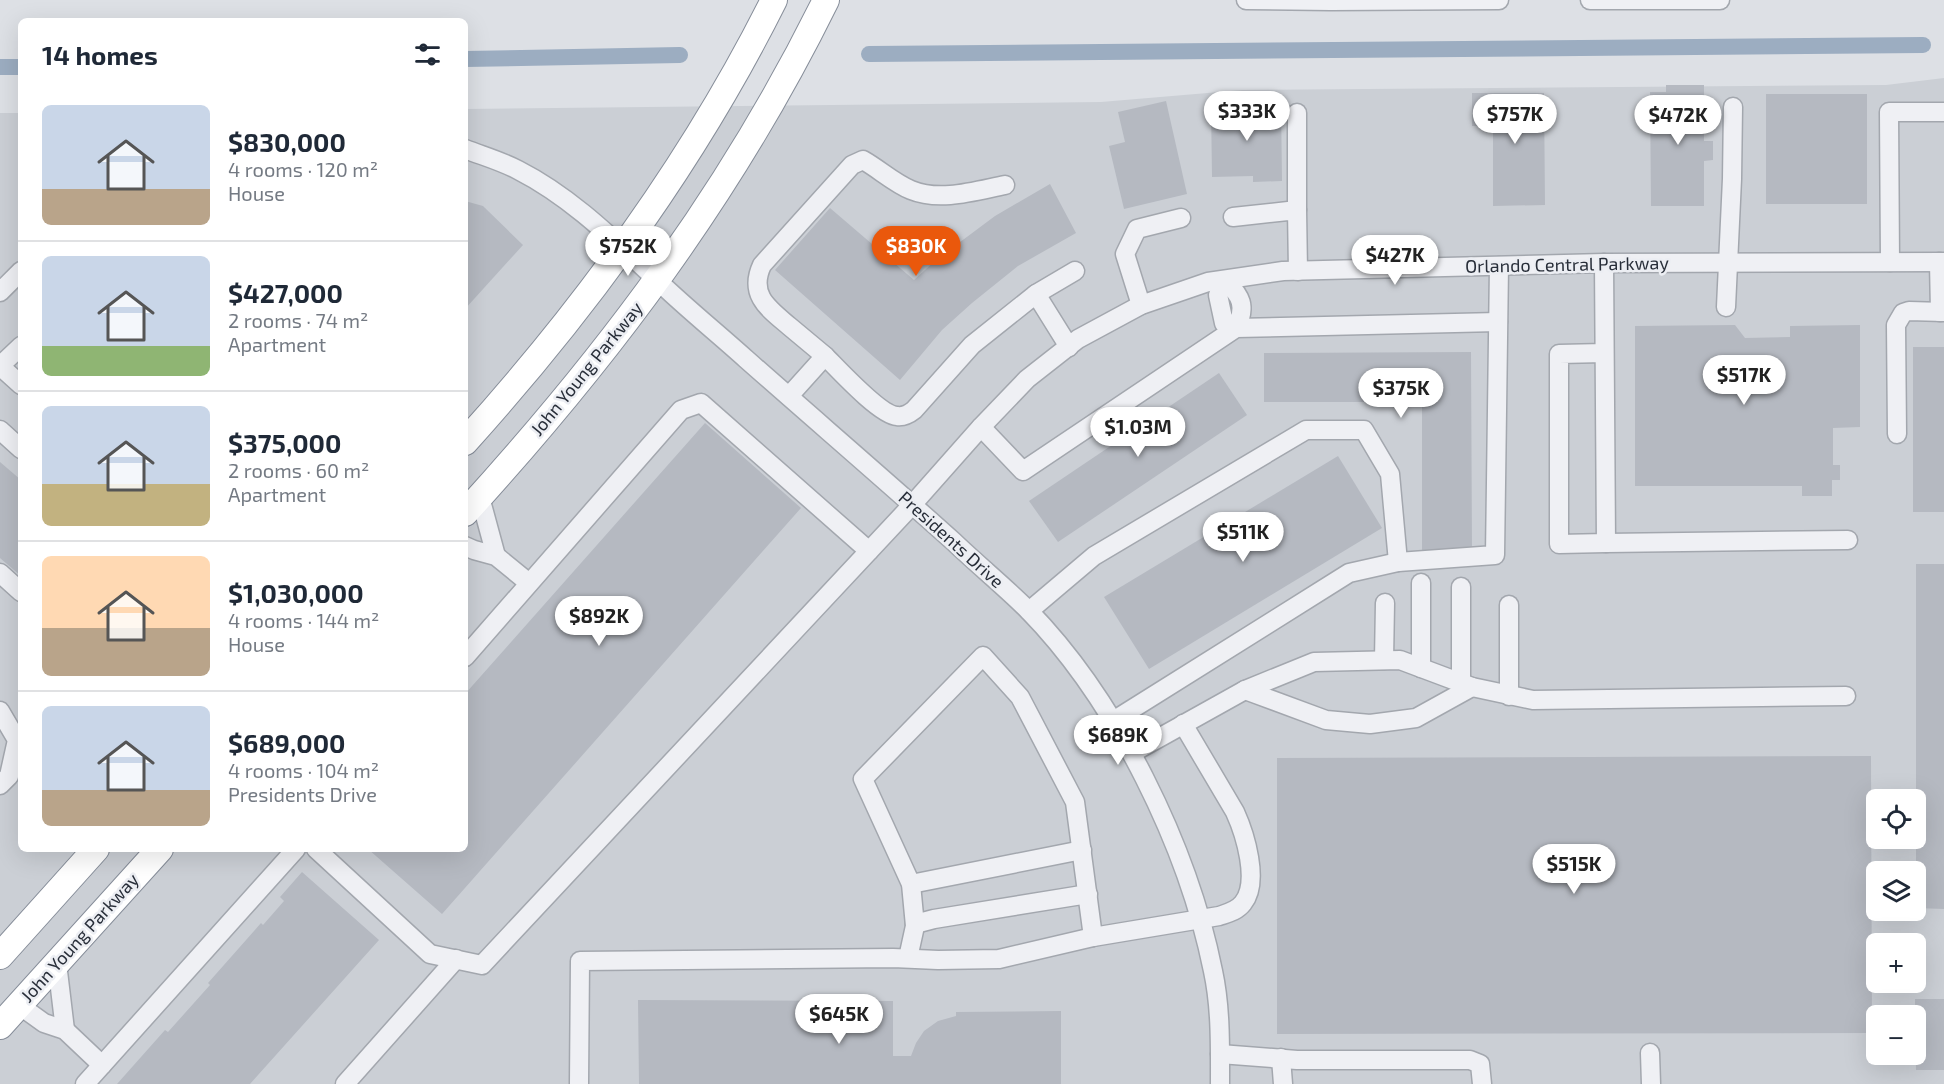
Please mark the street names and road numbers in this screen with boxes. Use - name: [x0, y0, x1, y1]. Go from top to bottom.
- street label: Orlando Central Parkway: [1465, 251, 1669, 277]
- street label: John Young Parkway: [525, 297, 647, 440]
- street label: Presidents Drive: [894, 486, 1009, 592]
- street label: John Young Parkway: [16, 868, 143, 1006]

